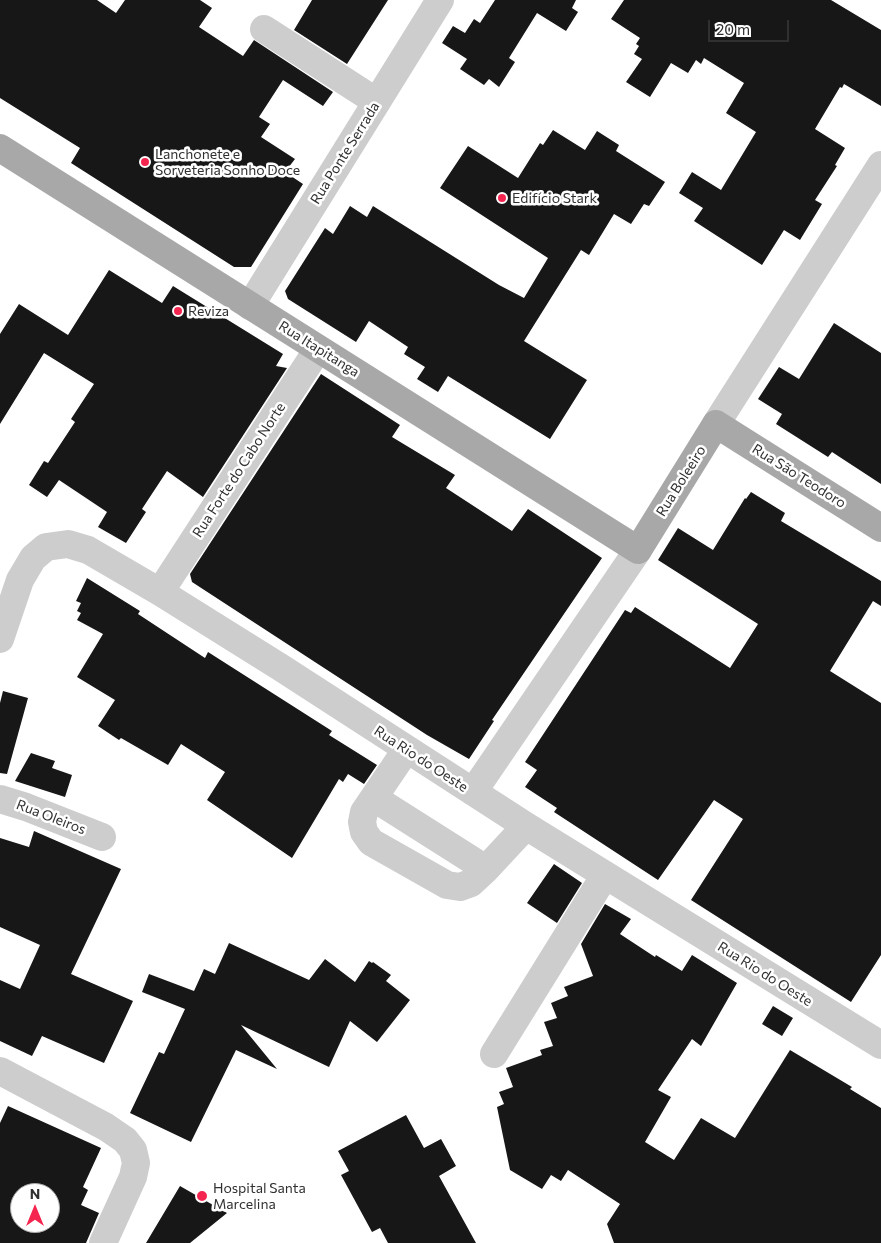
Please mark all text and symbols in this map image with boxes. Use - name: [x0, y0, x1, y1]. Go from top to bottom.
- scale bar: [711, 10, 792, 42]
- text: 20 m: [716, 20, 750, 38]
- street label: Rua Ponte Serrada: [307, 99, 383, 207]
- place label: Lanchonete e Sorveteria Sonho Doce: [155, 146, 300, 178]
- marker: Lanchonete e Sorveteria Sonho Doce: [139, 156, 151, 168]
- place label: Edifício Stark: [512, 190, 597, 206]
- marker: Edifício Stark: [496, 192, 508, 204]
- place label: Reviza: [188, 303, 229, 319]
- marker: Reviza: [172, 305, 184, 317]
- street label: Rua Itapitanga: [276, 318, 362, 380]
- street label: Rua Forte do Cabo Norte: [189, 399, 289, 541]
- street label: Rua São Teodoro: [749, 440, 849, 512]
- street label: Rua Boleeiro: [653, 443, 709, 519]
- street label: Rua Rio do Oeste: [371, 722, 471, 796]
- street label: Rua Oleiros: [14, 796, 88, 838]
- street label: Rua Rio do Oeste: [715, 938, 815, 1010]
- place label: Hospital Santa Marcelina: [213, 1180, 306, 1212]
- north arrow: [10, 1183, 60, 1233]
- text: N: [30, 1185, 40, 1202]
- marker: Hospital Santa Marcelina: [195, 1189, 209, 1203]

